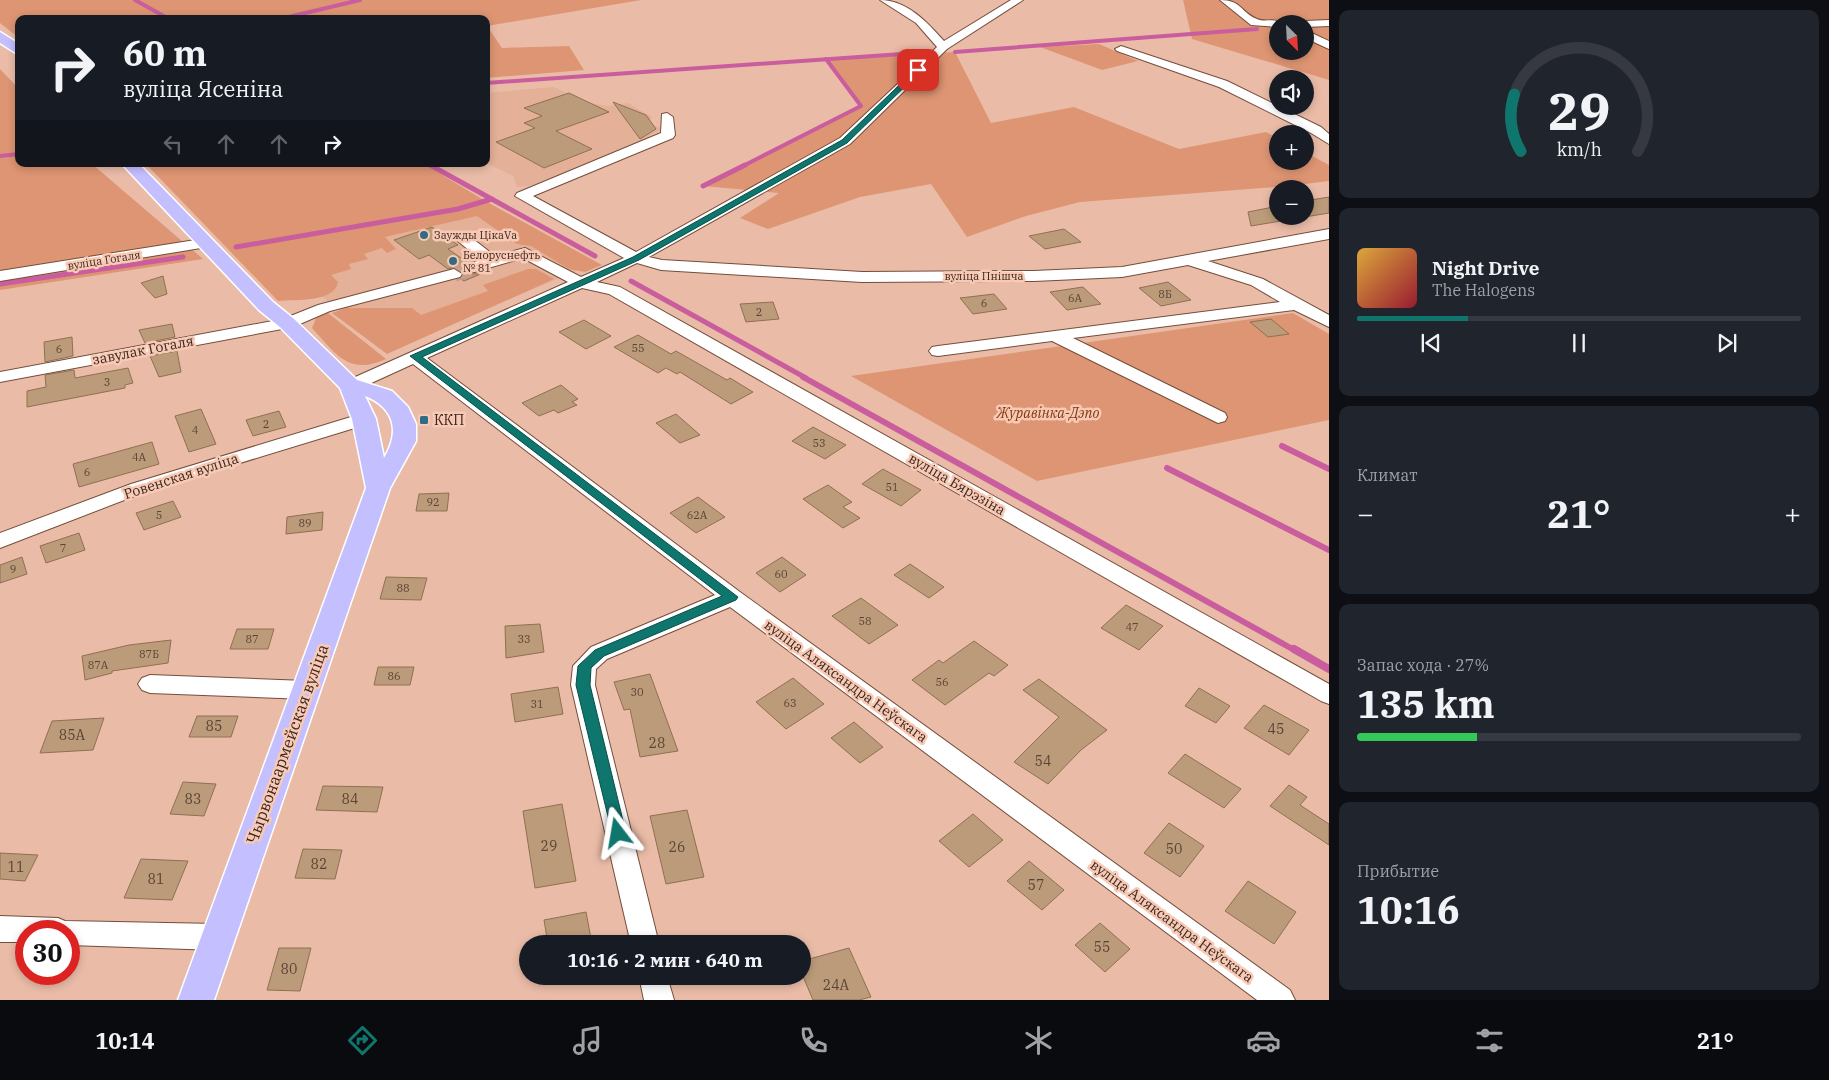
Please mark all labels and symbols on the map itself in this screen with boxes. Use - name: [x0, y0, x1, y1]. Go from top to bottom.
- north arrow: [1269, 15, 1314, 60]
- pin: [897, 49, 939, 91]
- place label: Заужды ЦікаVа: [434, 228, 517, 242]
- marker: Заужды ЦікаVа: [418, 229, 430, 241]
- street label: вуліца Гогаля: [67, 247, 141, 273]
- place label: Белоруснефть № 81: [463, 248, 540, 275]
- marker: Белоруснефть № 81: [447, 255, 459, 267]
- street label: вуліца Пнішча: [944, 269, 1024, 283]
- house number: 8Б: [1158, 287, 1172, 301]
- house number: 6А: [1068, 291, 1083, 305]
- house number: 6: [981, 296, 987, 310]
- house number: 2: [756, 305, 762, 319]
- street label: завулак Гогаля: [91, 331, 195, 369]
- house number: 55: [631, 341, 645, 355]
- house number: 6: [56, 342, 62, 356]
- house number: 3: [104, 375, 110, 389]
- park label: Журавінка-Дэпо: [996, 404, 1099, 422]
- place label: ККП: [434, 411, 464, 429]
- marker: ККП: [418, 414, 430, 426]
- house number: 2: [263, 417, 269, 431]
- house number: 4: [192, 423, 199, 437]
- house number: 53: [812, 436, 826, 450]
- street label: Ровенская вуліца: [121, 449, 241, 503]
- street label: вуліца Бярэзіна: [905, 449, 1009, 519]
- house number: 4А: [132, 450, 147, 464]
- house number: 6: [84, 465, 90, 479]
- house number: 51: [885, 480, 899, 494]
- house number: 92: [426, 495, 440, 509]
- house number: 5: [156, 508, 162, 522]
- house number: 62А: [687, 508, 708, 522]
- house number: 89: [298, 516, 312, 530]
- house number: 7: [60, 541, 66, 555]
- house number: 9: [10, 562, 16, 576]
- house number: 60: [774, 567, 788, 581]
- house number: 88: [396, 581, 410, 595]
- house number: 58: [858, 614, 872, 628]
- street label: вуліца Аляксандра Неўскага: [761, 616, 931, 747]
- house number: 47: [1125, 620, 1139, 634]
- house number: 87: [245, 632, 259, 646]
- house number: 33: [517, 632, 531, 646]
- street label: Чырвонаармейская вуліца: [242, 641, 333, 847]
- house number: 87Б: [139, 647, 159, 661]
- house number: 87А: [88, 658, 109, 672]
- house number: 86: [387, 669, 401, 683]
- house number: 56: [935, 675, 949, 689]
- house number: 30: [630, 685, 644, 699]
- house number: 63: [783, 696, 797, 710]
- house number: 31: [530, 697, 544, 711]
- house number: 85: [206, 717, 222, 735]
- house number: 45: [1268, 720, 1284, 738]
- house number: 85А: [59, 726, 86, 744]
- house number: 28: [649, 734, 665, 752]
- house number: 54: [1035, 752, 1051, 770]
- house number: 83: [185, 790, 201, 808]
- house number: 84: [342, 790, 358, 808]
- position arrow: [591, 806, 643, 858]
- house number: 29: [541, 837, 557, 855]
- house number: 26: [669, 838, 685, 856]
- house number: 50: [1166, 840, 1182, 858]
- house number: 82: [311, 855, 327, 873]
- street label: вуліца Аляксандра Неўскага: [1087, 856, 1257, 987]
- house number: 11: [8, 858, 24, 876]
- house number: 81: [148, 870, 164, 888]
- house number: 57: [1028, 876, 1044, 894]
- speed limit sign: 30: [15, 920, 80, 985]
- house number: 55: [1094, 938, 1110, 956]
- house number: 80: [281, 960, 297, 978]
- house number: 24А: [823, 976, 850, 994]

